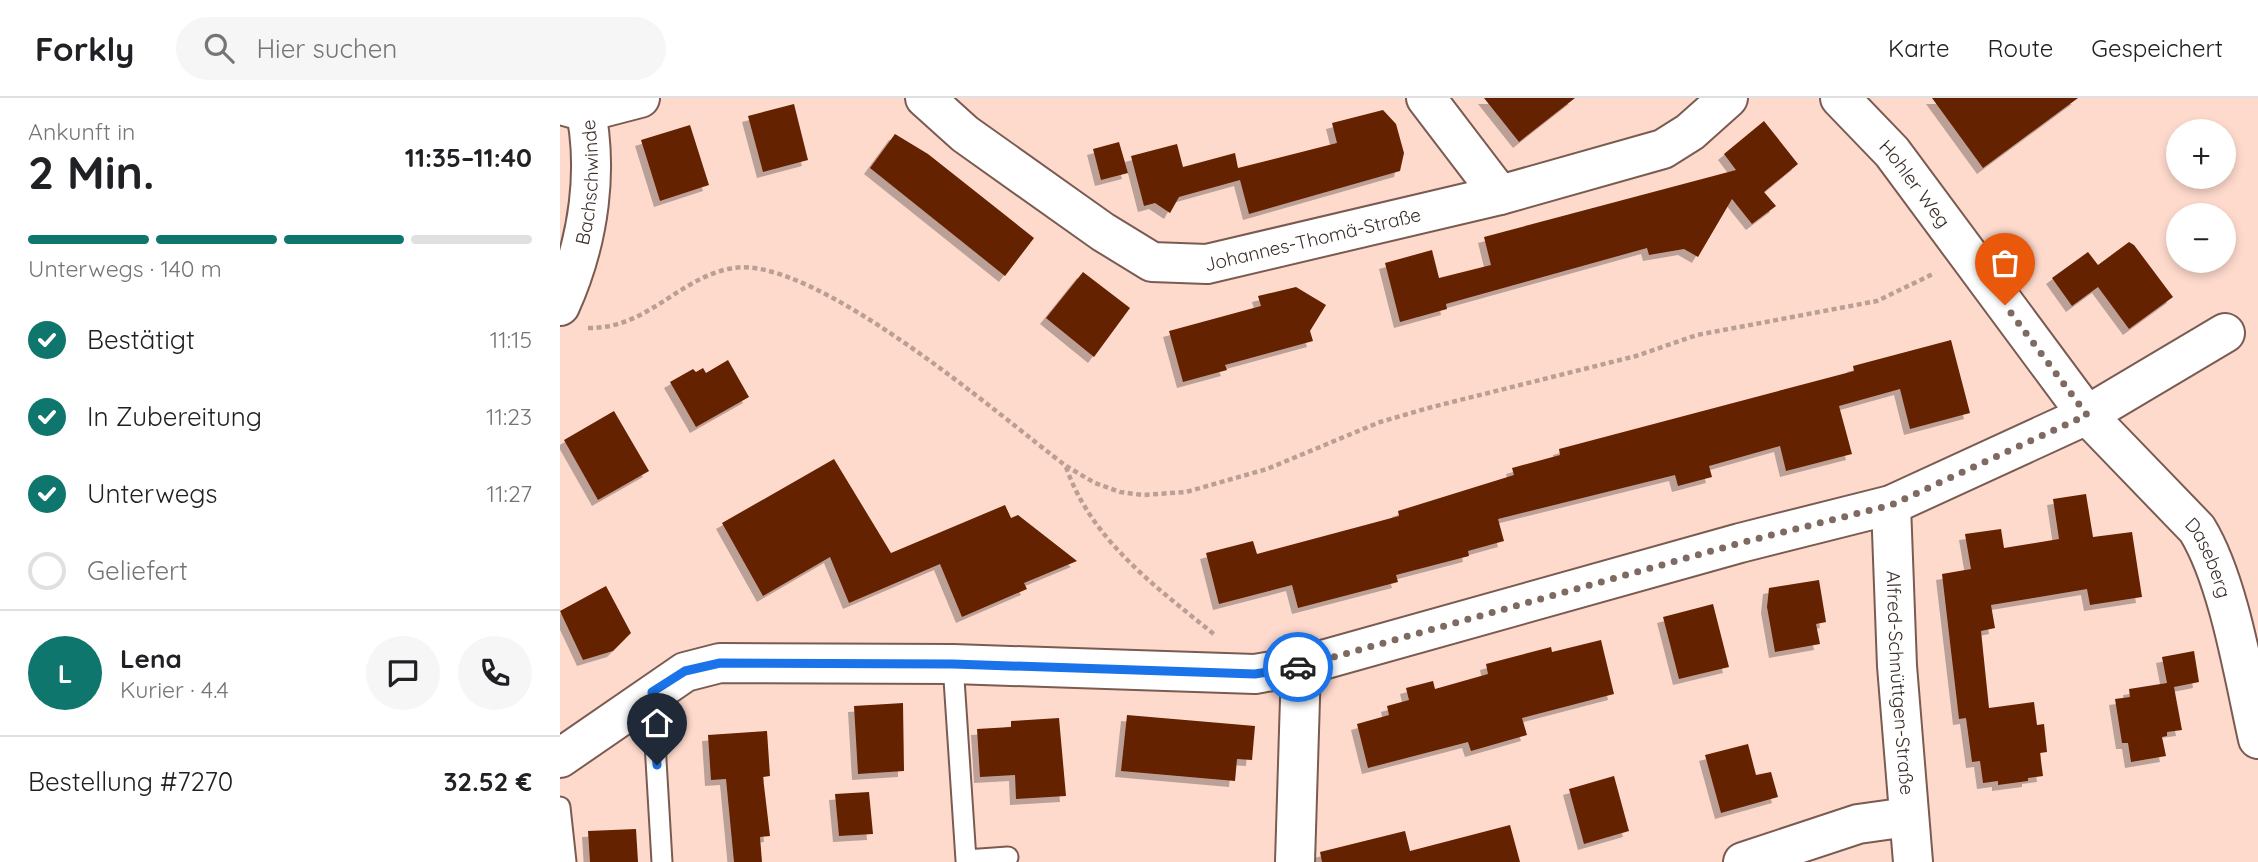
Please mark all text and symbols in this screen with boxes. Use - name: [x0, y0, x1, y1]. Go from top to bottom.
- search box: [176, 17, 666, 80]
- text: Forkly: [35, 28, 134, 69]
- icon: search: [200, 29, 238, 67]
- text: Hier suchen: [256, 32, 397, 65]
- text: Karte: [1888, 33, 1950, 63]
- text: Route: [1988, 33, 2053, 63]
- text: Gespeichert: [2091, 33, 2223, 63]
- text: Ankunft in: [28, 117, 135, 146]
- street label: Bachschwinde: [570, 118, 603, 247]
- map controls: [2166, 119, 2236, 273]
- button: +: [2166, 119, 2236, 189]
- street label: Hohler Weg: [1874, 134, 1956, 232]
- text: 11:35–11:40: [405, 141, 532, 174]
- text: 2 Min.: [28, 143, 154, 201]
- street label: Johannes-Thomä-Straße: [1202, 202, 1423, 276]
- button: −: [2166, 203, 2236, 273]
- pin: [1975, 233, 2035, 305]
- icon: bag: [1986, 244, 2024, 282]
- text: Unterwegs · 140 m: [28, 254, 222, 283]
- icon: check: [28, 321, 66, 359]
- text: Bestätigt: [87, 323, 195, 356]
- text: 11:15: [490, 325, 532, 354]
- icon: check: [28, 398, 66, 436]
- text: In Zubereitung: [87, 400, 262, 433]
- text: 11:23: [486, 402, 532, 431]
- icon: check: [28, 475, 66, 513]
- text: Unterwegs: [87, 477, 218, 510]
- text: 11:27: [487, 479, 532, 508]
- street label: Daseberg: [2180, 512, 2237, 601]
- text: Geliefert: [87, 554, 188, 587]
- street label: Alfred-Schnüttgen-Straße: [1881, 570, 1919, 796]
- courier: [1263, 632, 1333, 702]
- button: chat: [366, 636, 440, 710]
- button: phone: [458, 636, 532, 710]
- text: Lena: [120, 642, 182, 675]
- icon: car: [1279, 648, 1317, 686]
- text: L: [58, 657, 72, 690]
- text: Kurier · 4.4: [120, 675, 229, 704]
- pin: [627, 693, 687, 765]
- icon: home: [638, 704, 676, 742]
- text: Bestellung #7270: [28, 765, 233, 798]
- text: 32.52 €: [443, 765, 532, 798]

